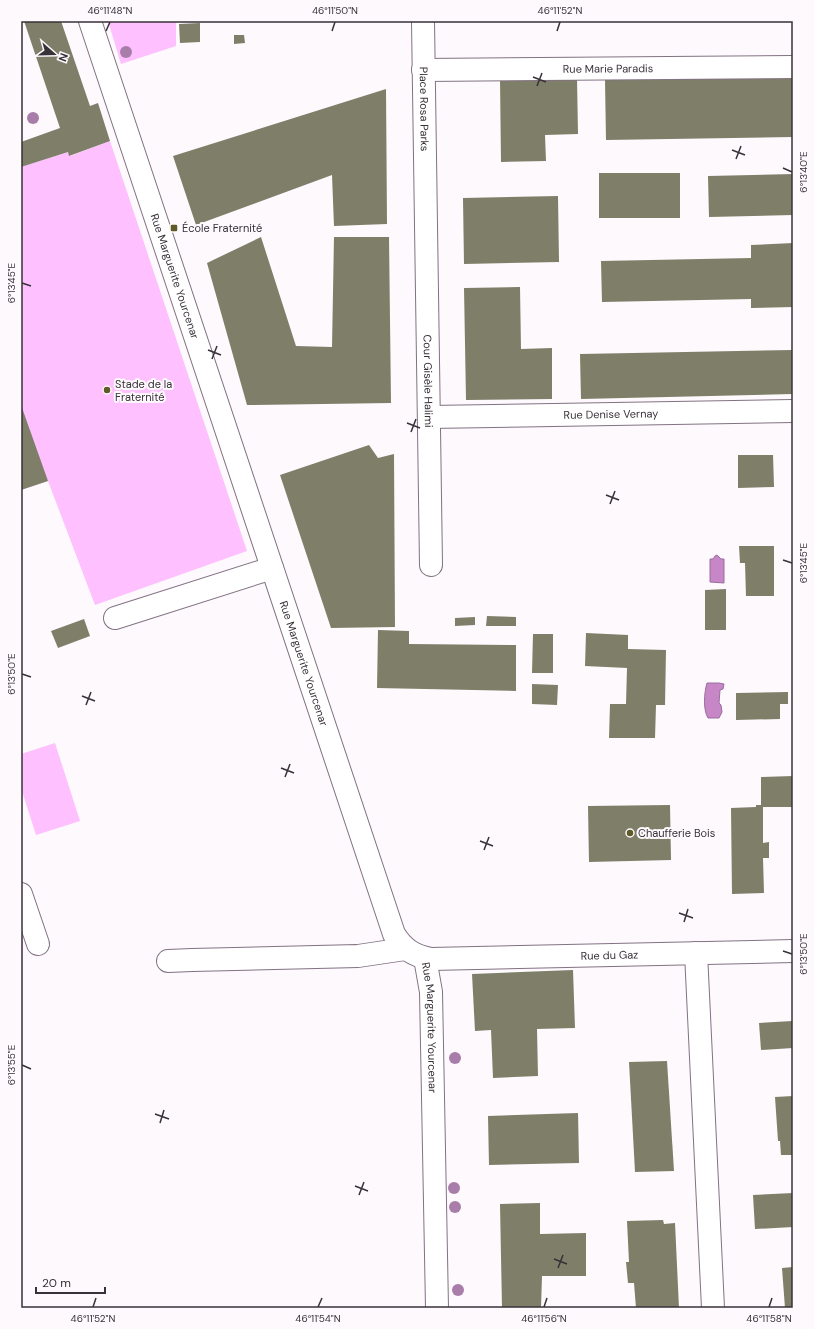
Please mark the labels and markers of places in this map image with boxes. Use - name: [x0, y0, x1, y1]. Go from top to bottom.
- place label: École Fraternité: [182, 221, 262, 235]
- marker: École Fraternité: [169, 223, 179, 233]
- place label: Stade de la Fraternité: [115, 377, 172, 404]
- marker: Stade de la Fraternité: [102, 385, 112, 395]
- place label: Chaufferie Bois: [638, 826, 715, 840]
- marker: Chaufferie Bois: [625, 828, 635, 838]

